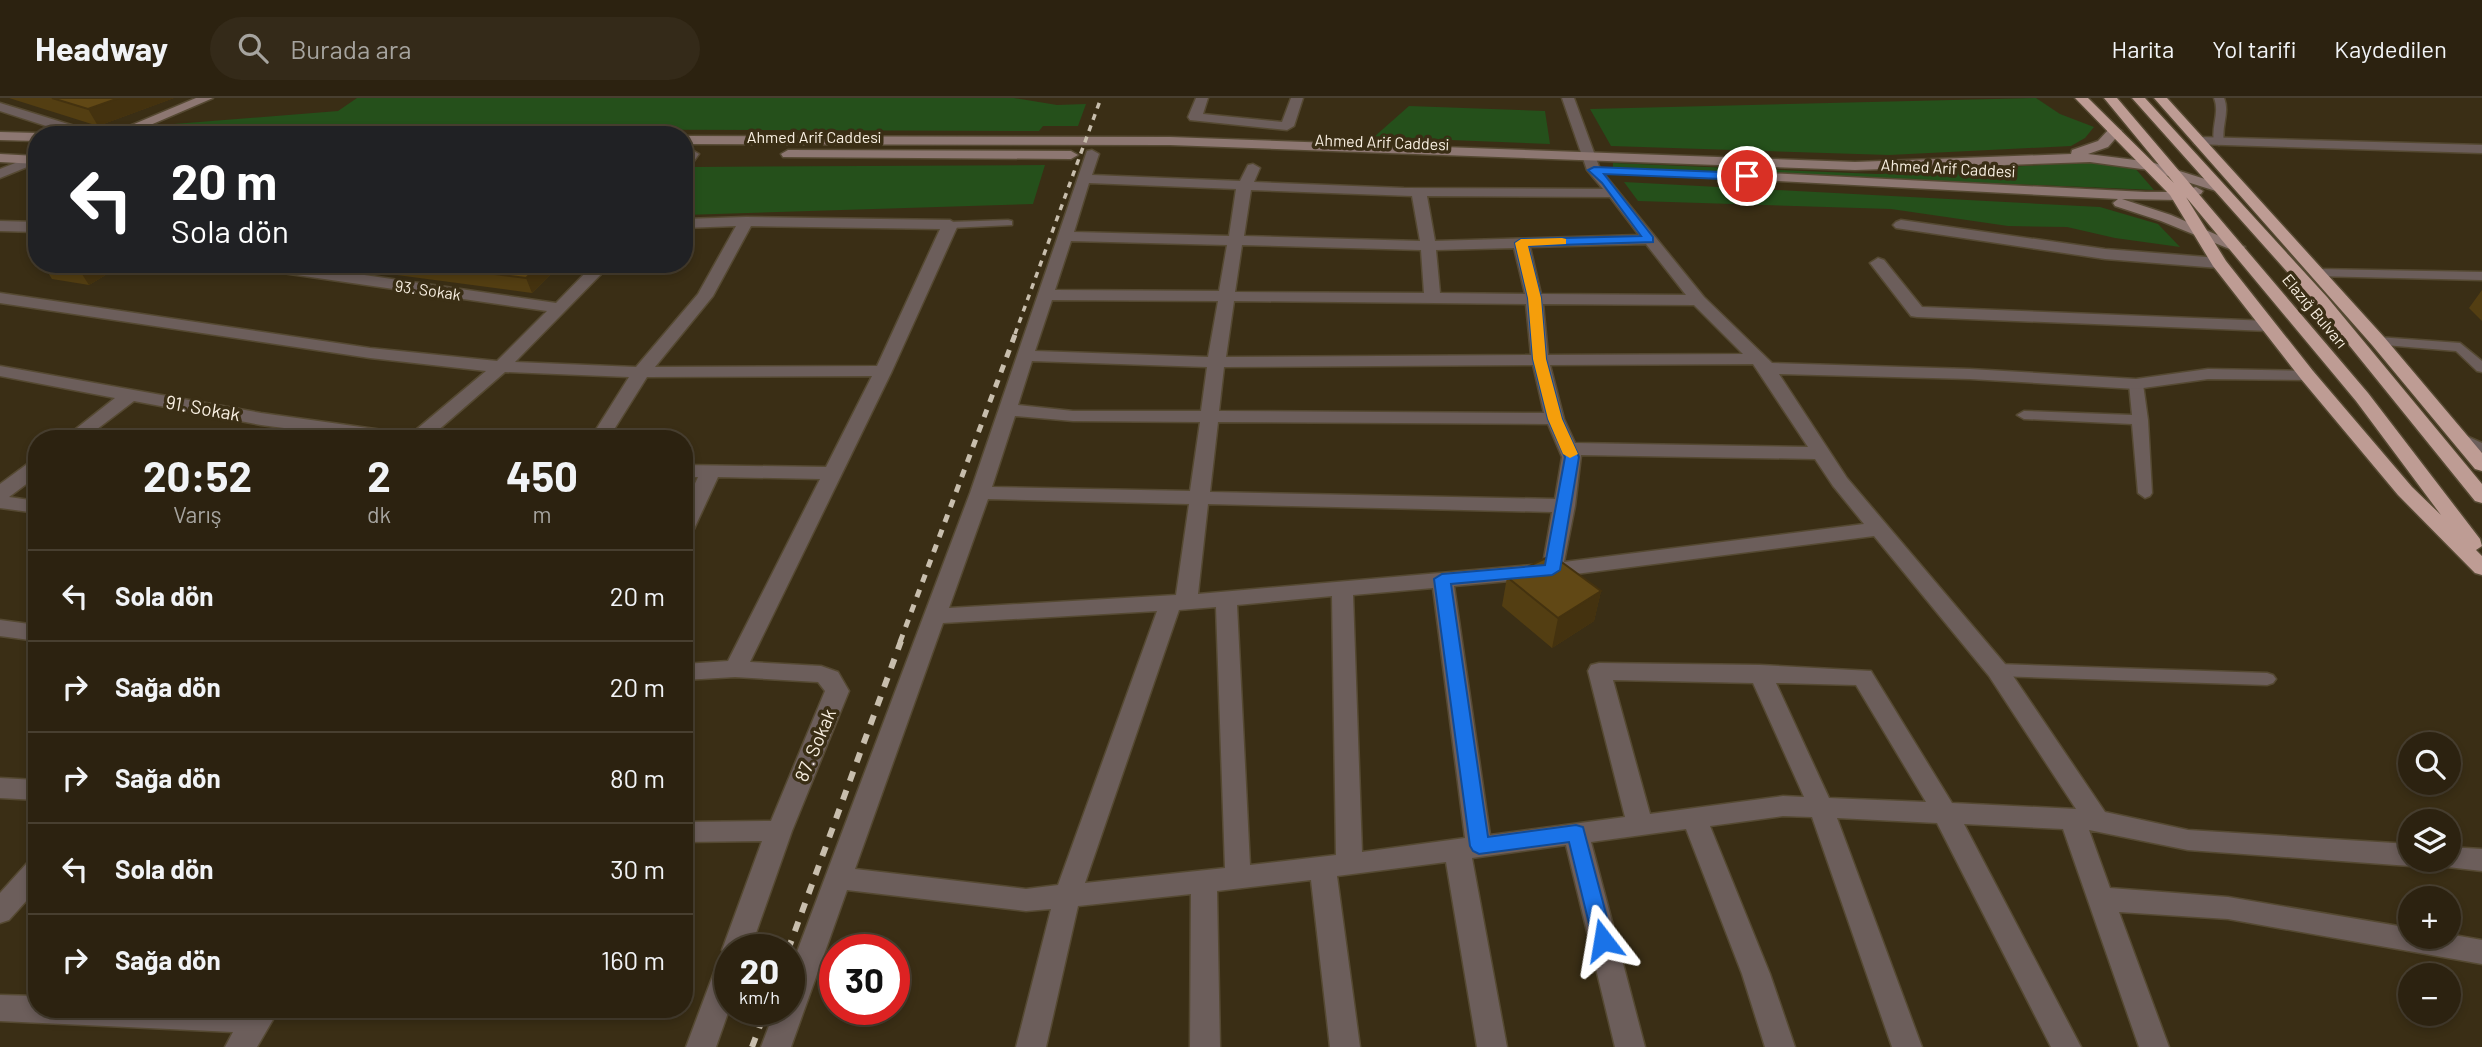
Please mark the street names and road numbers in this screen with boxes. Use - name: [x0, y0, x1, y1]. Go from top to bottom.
- street label: Ahmed Arif Caddesi: [747, 127, 881, 146]
- street label: Ahmed Arif Caddesi: [1314, 130, 1450, 153]
- street label: Ahmed Arif Caddesi: [1880, 154, 2016, 181]
- street label: Elazığ Bulvarı: [2279, 270, 2352, 352]
- street label: 93. Sokak: [394, 275, 462, 304]
- street label: 91. Sokak: [164, 390, 242, 425]
- street label: 87. Sokak: [789, 705, 840, 785]

